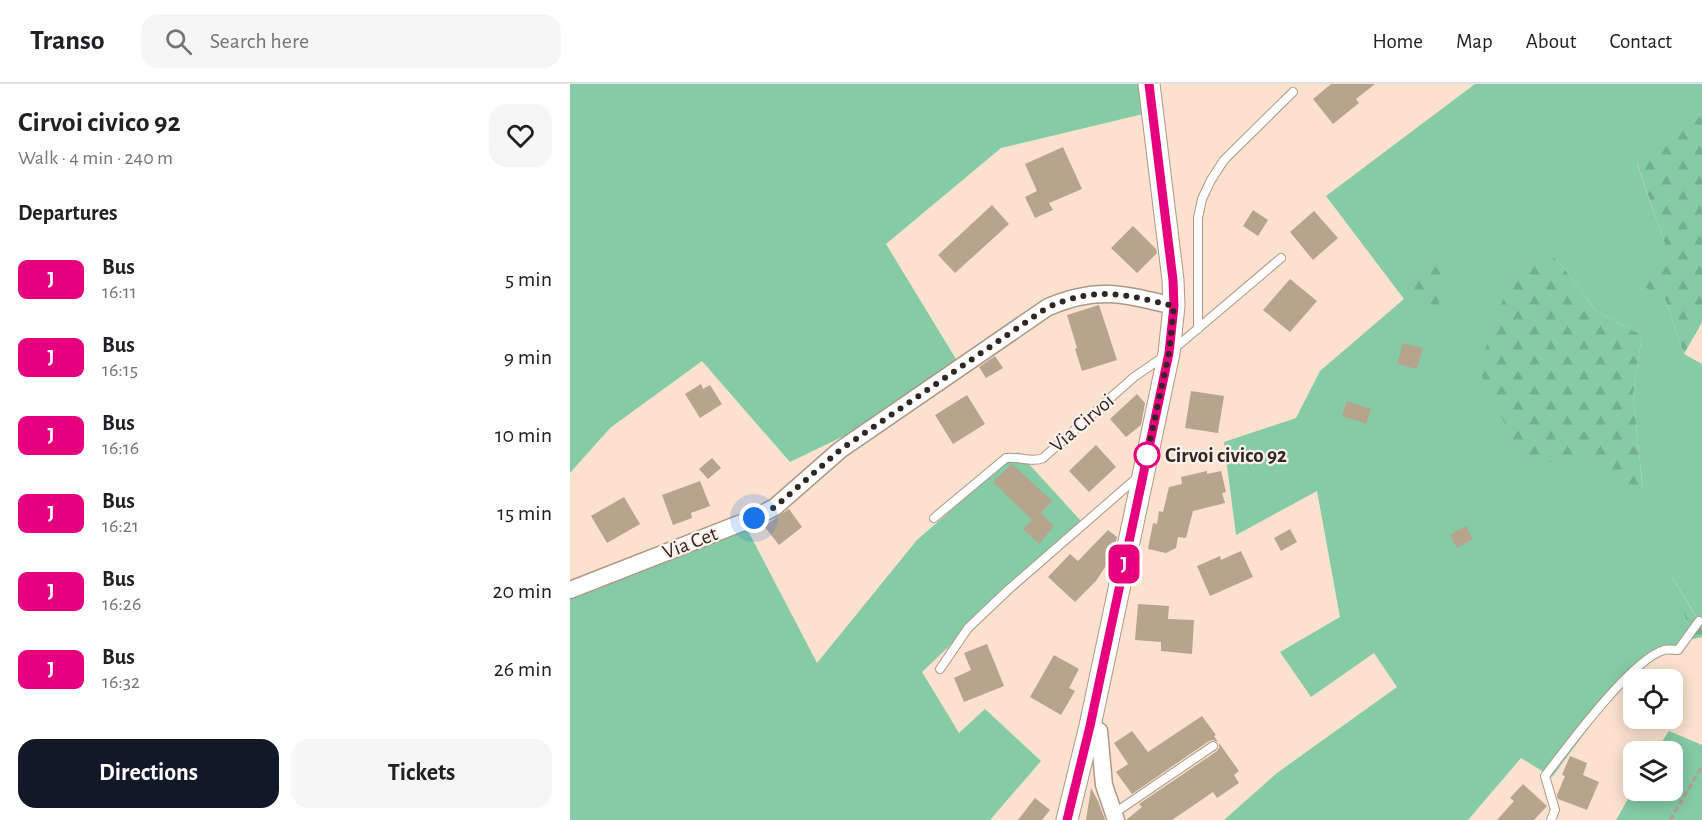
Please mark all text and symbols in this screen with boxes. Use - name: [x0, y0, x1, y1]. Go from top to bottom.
- search box: [141, 14, 561, 68]
- icon: search: [162, 25, 195, 58]
- text: Transo: [30, 27, 105, 55]
- text: Search here: [210, 30, 309, 52]
- text: Home: [1372, 31, 1423, 52]
- text: Map: [1456, 31, 1493, 52]
- text: About: [1526, 31, 1576, 52]
- text: Contact: [1609, 31, 1672, 52]
- button: heart: [489, 104, 552, 167]
- text: Cirvoi civico 92: [18, 109, 181, 137]
- text: Walk · 4 min · 240 m: [18, 148, 173, 168]
- text: Departures: [18, 202, 118, 224]
- text: Bus: [102, 256, 135, 278]
- text: 5 min: [505, 268, 552, 290]
- text: J: [47, 269, 55, 290]
- text: 16:11: [102, 282, 137, 302]
- text: Bus: [102, 334, 135, 356]
- text: 9 min: [504, 346, 552, 368]
- text: J: [47, 347, 55, 368]
- text: 16:15: [102, 360, 138, 380]
- street label: Via Cirvoi: [1046, 390, 1118, 456]
- text: Bus: [102, 412, 135, 434]
- text: 10 min: [495, 424, 552, 446]
- text: J: [47, 425, 55, 446]
- text: 16:16: [102, 438, 139, 458]
- marker: Cirvoi civico 92: [1134, 442, 1160, 468]
- place label: Cirvoi civico 92: [1165, 445, 1287, 466]
- text: Bus: [102, 490, 135, 512]
- text: 15 min: [497, 502, 552, 524]
- text: J: [47, 503, 55, 524]
- your location: [739, 503, 769, 533]
- text: 16:21: [102, 516, 139, 536]
- street label: Via Cet: [660, 523, 721, 563]
- line badge: J: [1104, 544, 1144, 584]
- text: J: [1120, 554, 1128, 575]
- text: Bus: [102, 568, 135, 590]
- text: 20 min: [492, 580, 552, 602]
- text: J: [47, 581, 55, 602]
- text: 16:26: [102, 594, 141, 614]
- text: Bus: [102, 646, 135, 668]
- text: 26 min: [494, 658, 552, 680]
- text: J: [47, 659, 55, 680]
- map controls: [1623, 669, 1683, 801]
- button: locate: [1623, 669, 1683, 729]
- text: 16:32: [102, 672, 140, 692]
- button: Directions: [18, 739, 279, 808]
- button: Tickets: [291, 739, 552, 808]
- button: layers: [1623, 741, 1683, 801]

